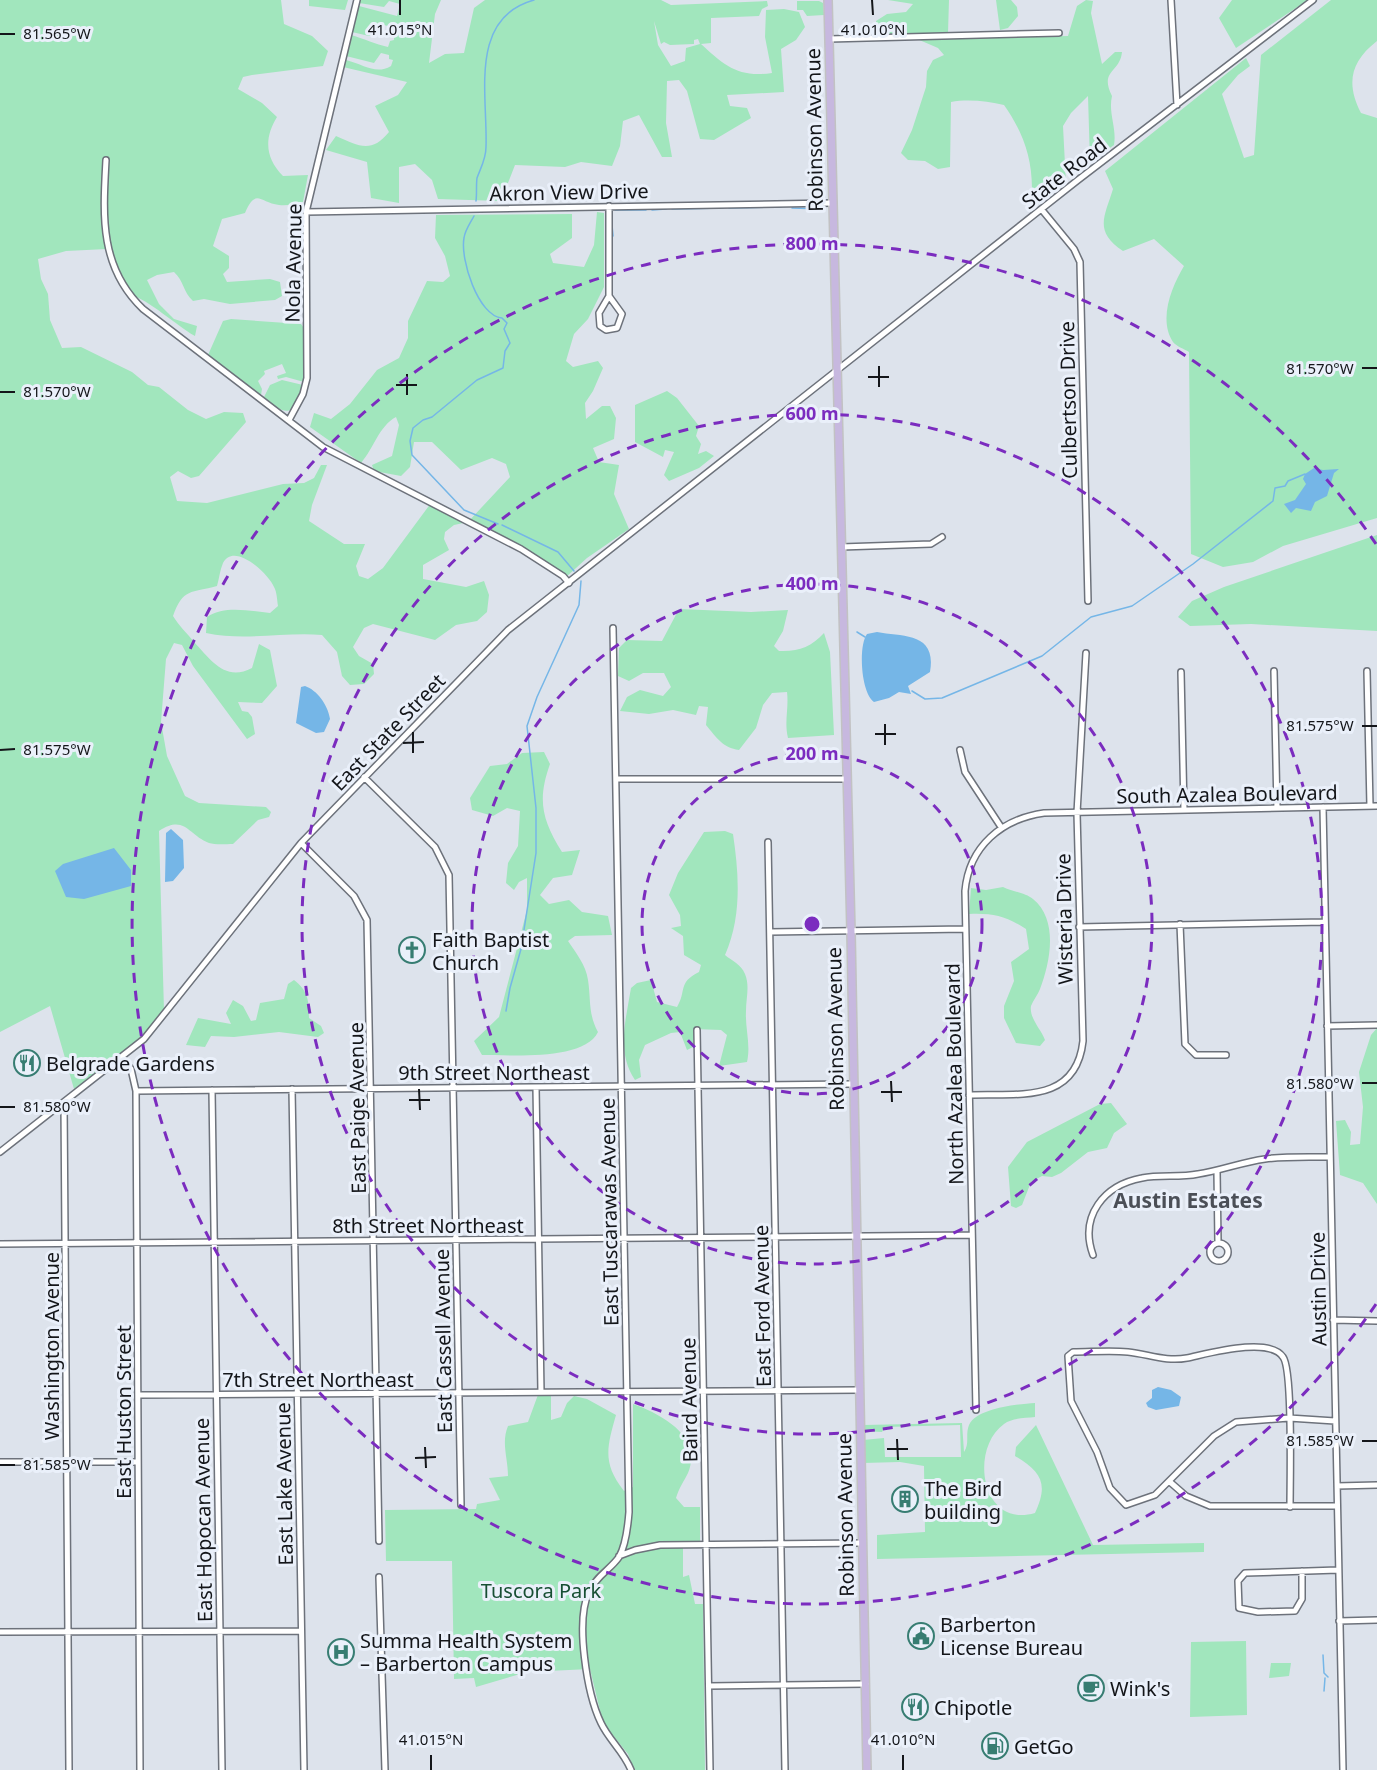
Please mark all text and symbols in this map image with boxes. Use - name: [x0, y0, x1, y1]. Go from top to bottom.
- text: 41.015°N: [368, 19, 432, 39]
- text: 41.010°N: [841, 19, 905, 39]
- text: 81.565°W: [23, 23, 91, 43]
- street label: Robinson Avenue: [799, 48, 829, 212]
- street label: State Road: [1016, 131, 1112, 215]
- street label: Akron View Drive: [489, 177, 649, 207]
- street label: Nola Avenue: [278, 203, 308, 323]
- text: 800 m: [785, 231, 839, 255]
- street label: Culbertson Drive: [1053, 321, 1083, 479]
- text: 81.570°W: [1286, 358, 1354, 378]
- text: 81.570°W: [23, 381, 91, 401]
- text: 600 m: [785, 401, 839, 425]
- text: 400 m: [785, 571, 839, 595]
- street label: East State Street: [325, 667, 451, 797]
- text: 81.575°W: [1286, 715, 1354, 735]
- text: 81.575°W: [23, 739, 91, 759]
- text: 200 m: [785, 741, 839, 765]
- street label: South Azalea Boulevard: [1116, 779, 1338, 809]
- street label: Wisteria Drive: [1049, 853, 1079, 985]
- centre of rings: [802, 914, 822, 934]
- place label: Faith Baptist Church: [432, 926, 549, 976]
- church icon: Faith Baptist Church: [397, 935, 427, 965]
- street label: Robinson Avenue: [820, 947, 850, 1111]
- street label: North Azalea Boulevard: [939, 963, 969, 1185]
- street label: East Paige Avenue: [342, 1022, 372, 1194]
- restaurant icon: Belgrade Gardens: [12, 1048, 42, 1078]
- place label: Belgrade Gardens: [46, 1050, 215, 1077]
- street label: 9th Street Northeast: [398, 1059, 590, 1086]
- text: 81.580°W: [1286, 1073, 1354, 1093]
- text: 81.580°W: [23, 1096, 91, 1116]
- street label: East Tuscarawas Avenue: [594, 1098, 624, 1326]
- district label: Austin Estates: [1113, 1186, 1263, 1214]
- street label: 8th Street Northeast: [332, 1212, 524, 1239]
- street label: East Ford Avenue: [747, 1225, 777, 1387]
- street label: Austin Drive: [1304, 1232, 1332, 1346]
- street label: East Cassell Avenue: [428, 1249, 458, 1433]
- street label: Washington Avenue: [38, 1252, 65, 1440]
- street label: East Huston Street: [110, 1325, 137, 1499]
- street label: Baird Avenue: [674, 1337, 704, 1463]
- street label: 7th Street Northeast: [222, 1366, 414, 1393]
- street label: East Lake Avenue: [269, 1402, 299, 1566]
- street label: East Hopocan Avenue: [188, 1418, 218, 1622]
- text: 81.585°W: [1286, 1430, 1354, 1450]
- street label: Robinson Avenue: [830, 1433, 860, 1597]
- text: 81.585°W: [23, 1454, 91, 1474]
- place label: The Bird building: [924, 1475, 1002, 1525]
- building icon: The Bird building: [890, 1484, 920, 1514]
- park label: Tuscora Park: [481, 1577, 601, 1604]
- place label: Barberton License Bureau: [940, 1611, 1083, 1661]
- public building icon: Barberton License Bureau: [906, 1621, 936, 1651]
- place label: Summa Health System – Barberton Campus: [360, 1627, 572, 1677]
- hospital icon: Summa Health System – Barberton Campus: [326, 1637, 356, 1667]
- cafe icon: Wink's: [1076, 1673, 1106, 1703]
- place label: Wink's: [1110, 1675, 1170, 1702]
- restaurant icon: Chipotle: [900, 1692, 930, 1722]
- place label: Chipotle: [934, 1694, 1012, 1721]
- text: 41.015°N: [399, 1729, 463, 1749]
- text: 41.010°N: [871, 1729, 935, 1749]
- fuel station icon: GetGo: [980, 1731, 1010, 1761]
- place label: GetGo: [1014, 1733, 1074, 1760]

